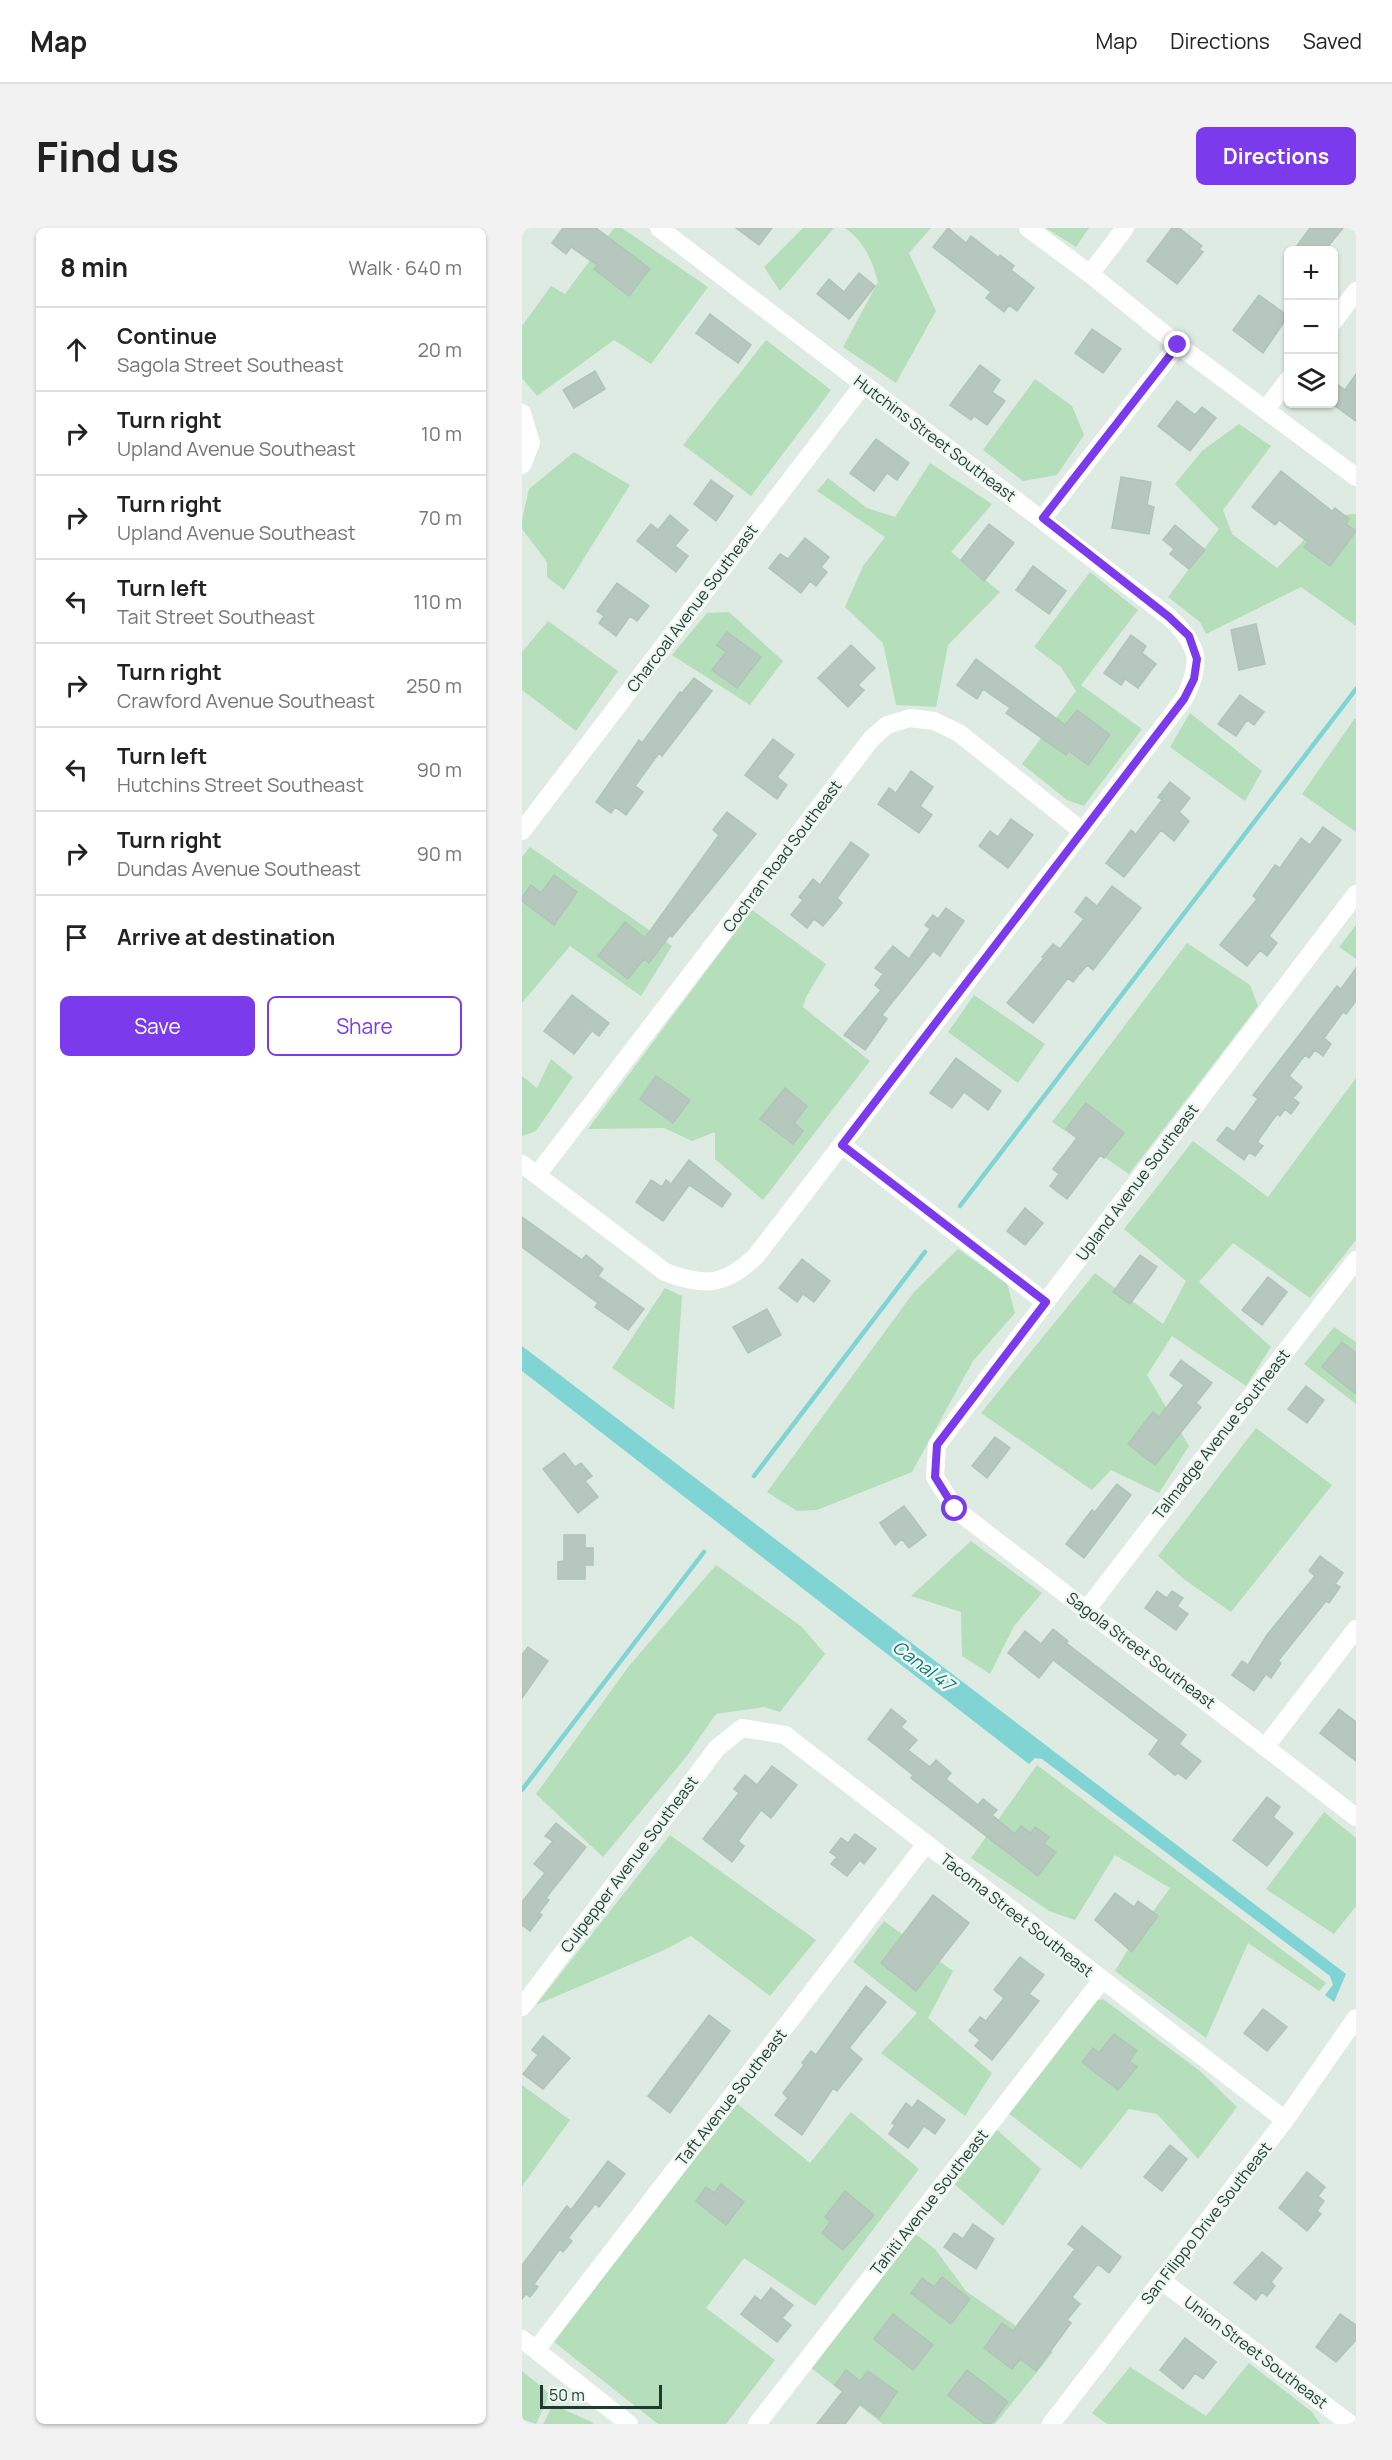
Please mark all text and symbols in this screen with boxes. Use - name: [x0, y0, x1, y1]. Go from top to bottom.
- text: Map: [30, 22, 87, 60]
- text: Map: [1096, 27, 1137, 55]
- text: Directions: [1170, 27, 1270, 55]
- text: Saved: [1303, 27, 1362, 55]
- text: Find us: [36, 127, 179, 185]
- button: Directions: [1196, 127, 1356, 185]
- map controls: [1284, 246, 1338, 408]
- button: +: [1284, 246, 1338, 300]
- text: 8 min: [60, 249, 128, 285]
- text: Walk · 640 m: [349, 254, 462, 281]
- button: −: [1284, 300, 1338, 354]
- text: Continue: [117, 321, 217, 351]
- route end: [1164, 331, 1190, 357]
- icon: ahead: [60, 333, 93, 366]
- text: 20 m: [417, 336, 462, 363]
- text: Sagola Street Southeast: [117, 351, 344, 378]
- button: layers: [1284, 354, 1338, 408]
- street label: Hutchins Street Southeast: [849, 370, 1021, 506]
- text: Turn right: [117, 405, 222, 435]
- icon: right: [60, 417, 93, 450]
- text: 10 m: [421, 420, 462, 447]
- text: Upland Avenue Southeast: [117, 435, 356, 462]
- text: Turn right: [117, 489, 222, 519]
- icon: right: [60, 501, 93, 534]
- text: 70 m: [419, 504, 462, 531]
- text: Upland Avenue Southeast: [117, 519, 356, 546]
- street label: Charcoal Avenue Southeast: [622, 520, 762, 696]
- text: Turn left: [117, 573, 207, 603]
- icon: left: [60, 585, 93, 618]
- text: 110 m: [413, 588, 462, 615]
- text: Tait Street Southeast: [117, 603, 315, 630]
- text: Turn right: [117, 657, 222, 687]
- icon: right: [60, 669, 93, 702]
- text: 250 m: [406, 672, 462, 699]
- text: Crawford Avenue Southeast: [117, 687, 375, 714]
- text: Turn left: [117, 741, 207, 771]
- icon: left: [60, 753, 93, 786]
- text: 90 m: [416, 756, 462, 783]
- text: Hutchins Street Southeast: [117, 771, 364, 798]
- street label: Cochran Road Southeast: [718, 775, 846, 937]
- text: Turn right: [117, 825, 222, 855]
- icon: right: [60, 837, 93, 870]
- text: 90 m: [416, 840, 462, 867]
- text: Dundas Avenue Southeast: [117, 855, 361, 882]
- icon: arrive: [60, 921, 93, 954]
- text: Arrive at destination: [117, 922, 335, 952]
- button: Save: [60, 996, 255, 1056]
- button: Share: [267, 996, 462, 1056]
- street label: Upland Avenue Southeast: [1071, 1099, 1203, 1265]
- street label: Talmadge Avenue Southeast: [1147, 1344, 1295, 1524]
- route start: [941, 1495, 967, 1521]
- street label: Sagola Street Southeast: [1062, 1587, 1220, 1713]
- water label: Canal 47: [888, 1634, 962, 1698]
- street label: Culpepper Avenue Southeast: [555, 1771, 703, 1957]
- street label: Tacoma Street Southeast: [936, 1848, 1098, 1982]
- street label: Taft Avenue Southeast: [671, 2024, 791, 2170]
- street label: Tahiti Avenue Southeast: [865, 2124, 993, 2280]
- street label: San Filippo Drive Southeast: [1136, 2137, 1276, 2309]
- street label: Union Street Southeast: [1180, 2291, 1332, 2413]
- scale bar: [540, 2382, 662, 2410]
- text: 50 m: [549, 2384, 585, 2406]

